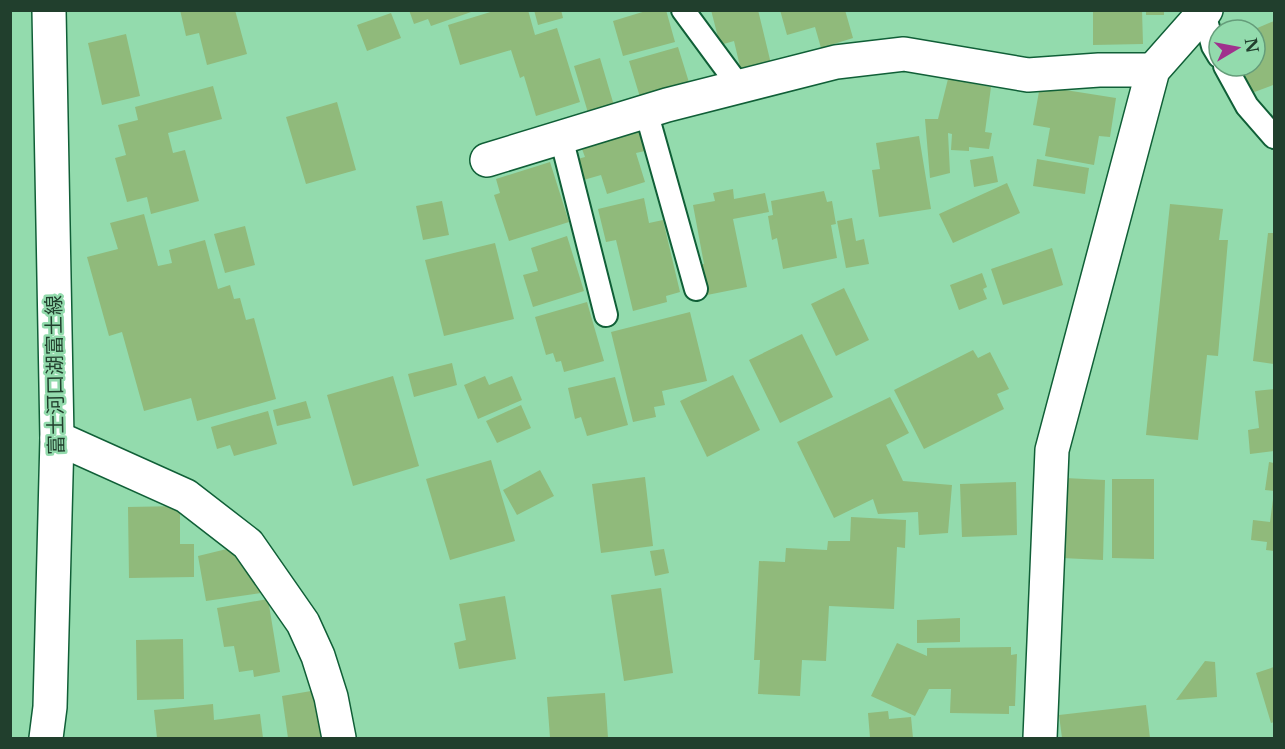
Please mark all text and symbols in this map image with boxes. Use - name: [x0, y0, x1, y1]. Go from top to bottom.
- north arrow: [1207, 18, 1267, 78]
- text: N: [1241, 36, 1263, 55]
- street label: 富士河口湖富士線: [42, 295, 68, 455]

